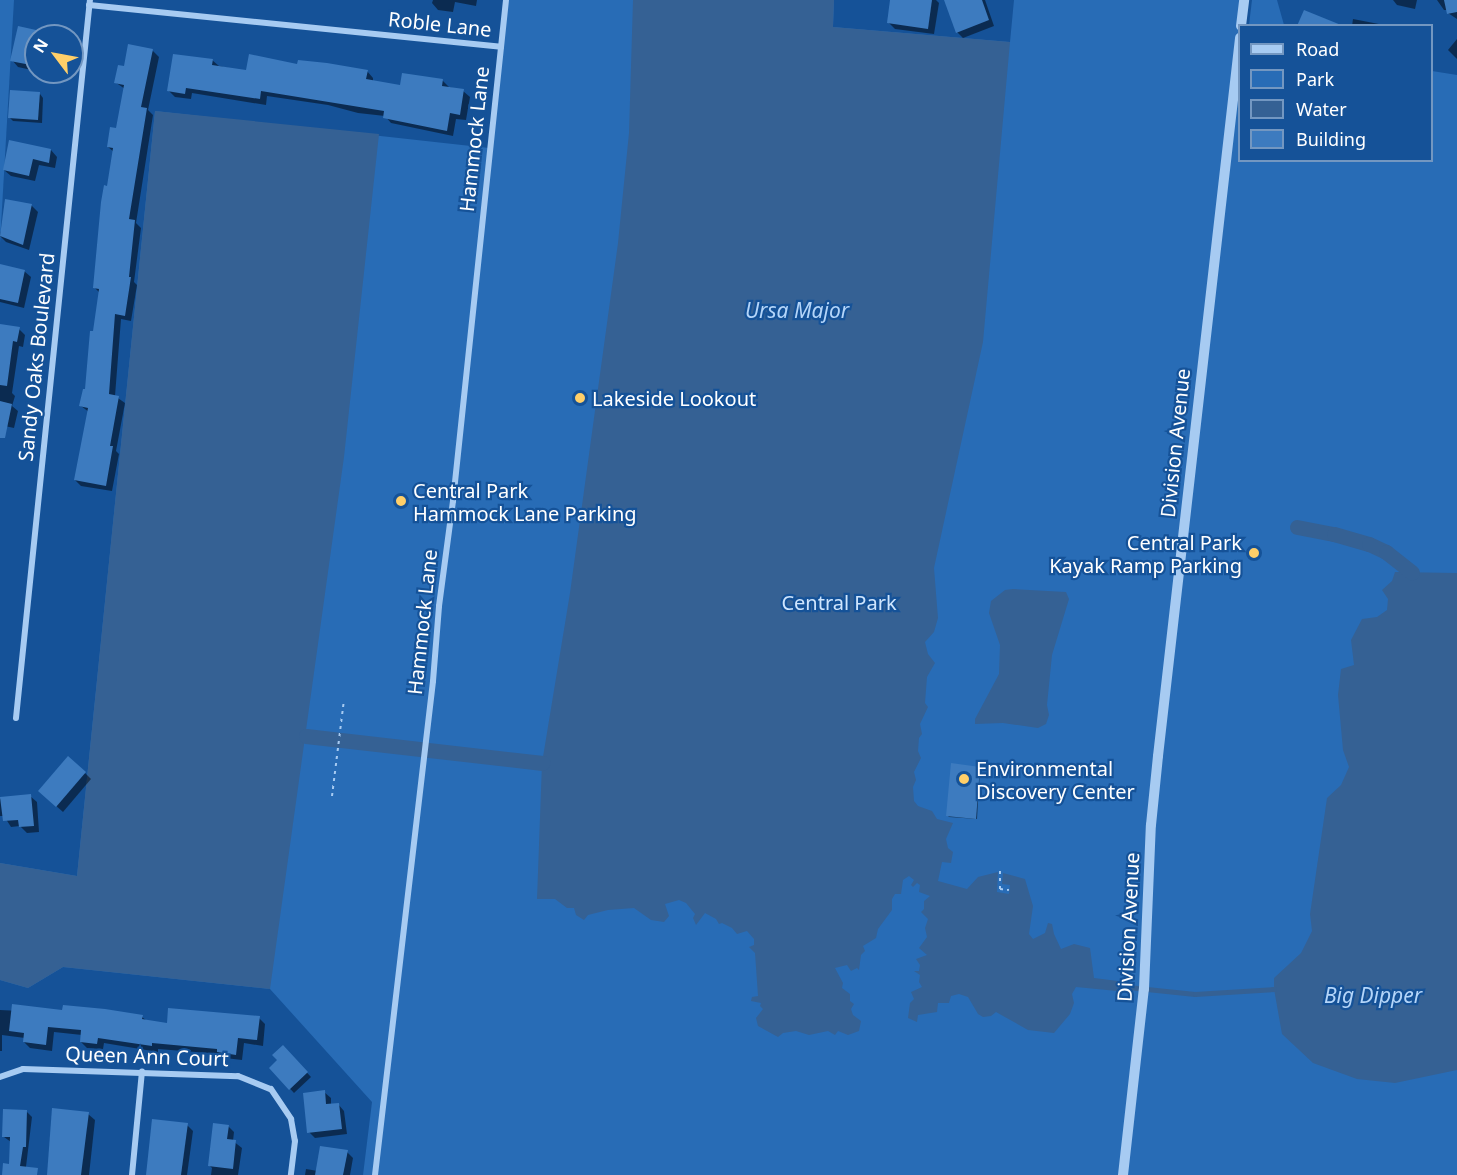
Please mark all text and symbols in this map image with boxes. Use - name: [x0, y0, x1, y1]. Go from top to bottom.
- street label: Roble Lane: [387, 7, 493, 41]
- north arrow: [24, 24, 84, 84]
- legend: [1238, 24, 1433, 162]
- text: N: [28, 34, 53, 57]
- text: Road: [1296, 37, 1339, 61]
- street label: Hammock Lane: [454, 65, 494, 213]
- text: Park: [1296, 67, 1334, 91]
- text: Water: [1296, 97, 1347, 121]
- text: Building: [1296, 127, 1366, 151]
- street label: Sandy Oaks Boulevard: [13, 252, 59, 462]
- water label: Ursa Major: [745, 297, 849, 323]
- street label: Division Avenue: [1155, 367, 1195, 519]
- place label: Lakeside Lookout: [592, 386, 756, 410]
- marker: Lakeside Lookout: [573, 391, 587, 405]
- place label: Central Park Hammock Lane Parking: [413, 478, 637, 525]
- marker: Central Park Hammock Lane Parking: [394, 494, 408, 508]
- place label: Central Park Kayak Ramp Parking: [1049, 530, 1242, 577]
- marker: Central Park Kayak Ramp Parking: [1247, 546, 1261, 560]
- street label: Hammock Lane: [402, 548, 442, 696]
- park label: Central Park: [781, 590, 897, 614]
- place label: Environmental Discovery Center: [976, 756, 1135, 803]
- marker: Environmental Discovery Center: [957, 772, 971, 786]
- street label: Division Avenue: [1112, 852, 1144, 1002]
- water label: Big Dipper: [1324, 982, 1422, 1008]
- street label: Queen Ann Court: [65, 1041, 229, 1071]

